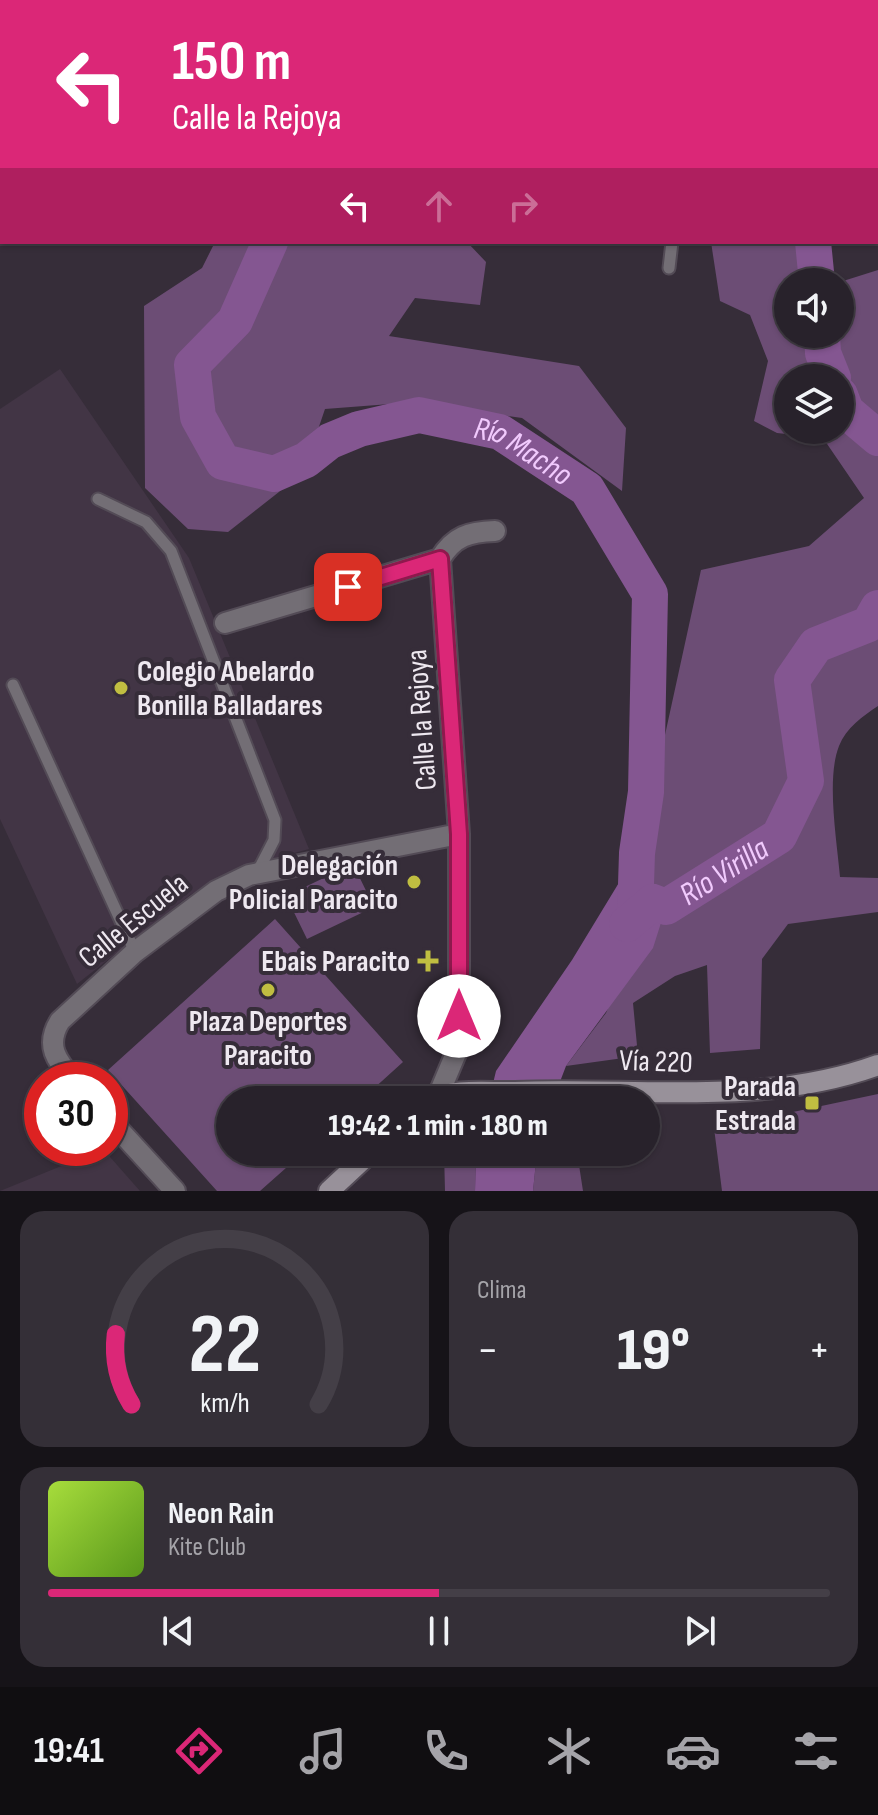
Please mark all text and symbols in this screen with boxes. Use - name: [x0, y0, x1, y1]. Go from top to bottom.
- text: 150 m: [172, 29, 291, 96]
- icon: left: [40, 32, 144, 136]
- text: Calle la Rejoya: [172, 97, 342, 140]
- icon: left: [333, 184, 377, 228]
- icon: ahead: [417, 184, 461, 228]
- icon: right: [501, 184, 545, 228]
- map controls: [774, 268, 854, 444]
- button: sound: [774, 268, 854, 348]
- button: layers: [774, 364, 854, 444]
- water label: Río Macho: [470, 409, 579, 495]
- pin: [314, 553, 382, 621]
- icon: arrive: [326, 565, 370, 609]
- street label: Calle la Rejoya: [399, 648, 445, 792]
- place label: Colegio Abelardo Bonilla Balladares: [137, 654, 323, 724]
- marker: Colegio Abelardo Bonilla Balladares: [112, 679, 130, 697]
- water label: Río Virilla: [673, 830, 776, 915]
- place label: Delegación Policial Paracito: [229, 848, 398, 918]
- street label: Calle Escuela: [72, 866, 196, 976]
- marker: Delegación Policial Paracito: [405, 873, 423, 891]
- place label: Ebais Paracito: [261, 944, 410, 980]
- marker: Ebais Paracito: [417, 950, 439, 972]
- position arrow: [417, 974, 501, 1058]
- marker: Plaza Deportes Paracito: [259, 981, 277, 999]
- place label: Plaza Deportes Paracito: [189, 1004, 347, 1074]
- street label: Vía 220: [619, 1043, 693, 1081]
- speed limit sign: 30: [24, 1062, 128, 1166]
- place label: Parada Estrada: [715, 1069, 796, 1139]
- marker: Parada Estrada: [803, 1094, 821, 1112]
- text: 19:42 · 1 min · 180 m: [328, 1108, 548, 1144]
- text: Clima: [477, 1275, 527, 1306]
- text: 22: [188, 1296, 261, 1396]
- text: 19°: [617, 1315, 690, 1387]
- text: −: [477, 1324, 499, 1377]
- text: +: [808, 1324, 830, 1377]
- text: km/h: [200, 1386, 249, 1421]
- text: Neon Rain: [168, 1496, 274, 1532]
- text: Kite Club: [168, 1532, 246, 1563]
- icon: previous: [156, 1609, 200, 1653]
- icon: pause: [417, 1609, 461, 1653]
- icon: next: [678, 1609, 722, 1653]
- icon: directions: [171, 1723, 227, 1779]
- icon: music: [295, 1723, 351, 1779]
- icon: phone: [418, 1723, 474, 1779]
- icon: climate: [541, 1723, 597, 1779]
- icon: car: [665, 1723, 721, 1779]
- icon: filters: [788, 1723, 844, 1779]
- text: 19:41: [34, 1730, 104, 1773]

